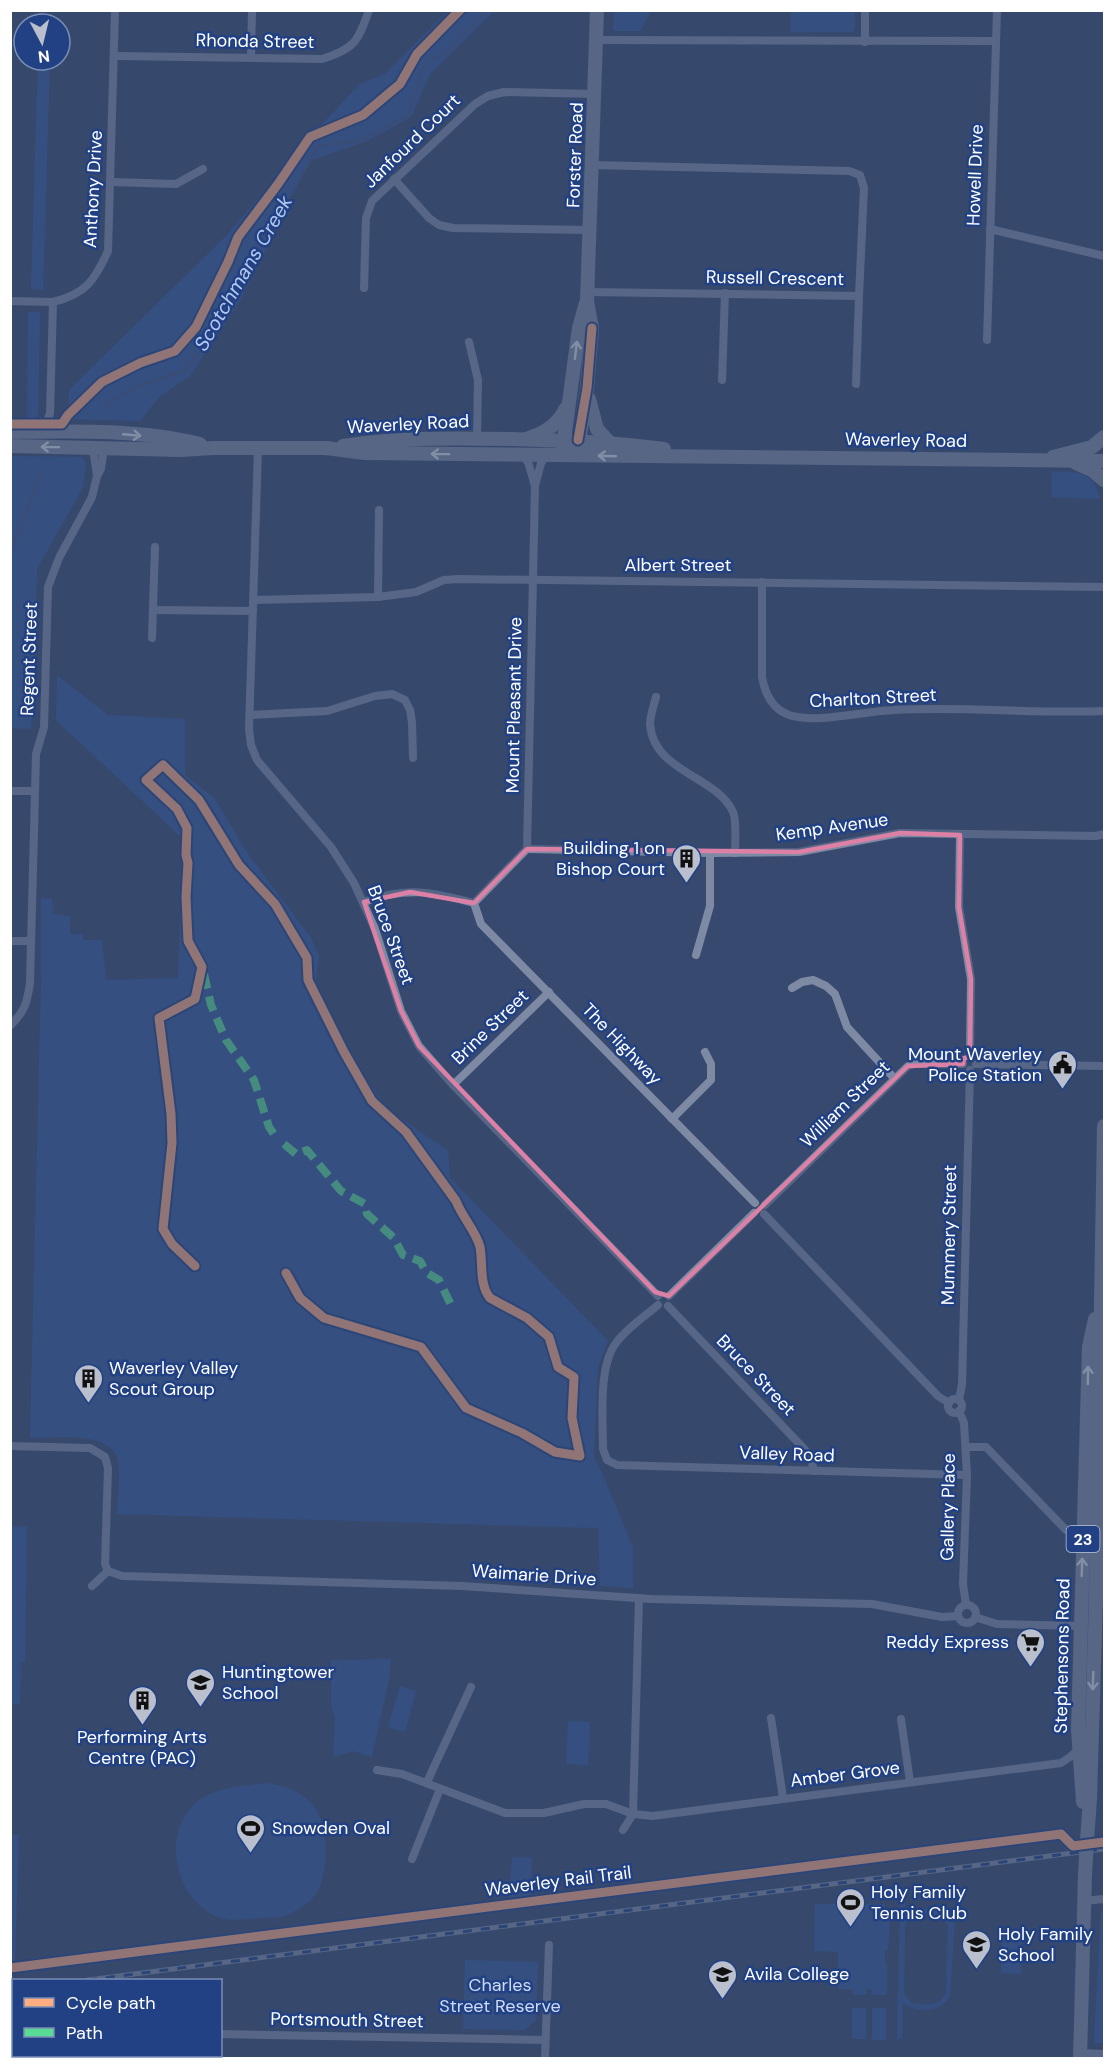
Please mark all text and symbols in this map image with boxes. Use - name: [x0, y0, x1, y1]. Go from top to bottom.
- north arrow: [12, 12, 72, 72]
- street label: Rhonda Street: [195, 28, 315, 54]
- text: N: [37, 45, 51, 68]
- street label: Janfourd Court: [358, 89, 466, 193]
- street label: Forster Road: [561, 102, 589, 208]
- street label: Howell Drive: [961, 124, 989, 226]
- street label: Anthony Drive: [78, 130, 108, 248]
- water label: Scotchmans Creek: [188, 190, 299, 356]
- street label: Russell Crescent: [706, 265, 844, 291]
- one-way arrow: [571, 341, 582, 361]
- street label: Waverley Road: [346, 409, 470, 439]
- street label: Waverley Road: [845, 427, 967, 453]
- one-way arrow: [121, 430, 141, 441]
- one-way arrow: [40, 441, 60, 453]
- one-way arrow: [431, 448, 451, 460]
- one-way arrow: [597, 450, 617, 462]
- street label: Albert Street: [625, 553, 731, 577]
- street label: Regent Street: [15, 602, 43, 716]
- street label: Mount Pleasant Drive: [500, 617, 528, 793]
- street label: Charlton Street: [809, 683, 937, 713]
- street label: Kemp Avenue: [774, 807, 890, 847]
- place label: Building 1 on Bishop Court: [556, 836, 665, 881]
- building icon: Building 1 on Bishop Court: [670, 842, 702, 884]
- street label: Bruce Street: [362, 882, 420, 988]
- street label: Brine Street: [446, 984, 534, 1070]
- street label: The Highway: [577, 998, 667, 1090]
- place label: Mount Waverley Police Station: [908, 1042, 1042, 1087]
- public building icon: Mount Waverley Police Station: [1047, 1048, 1079, 1090]
- street label: William Street: [795, 1055, 895, 1153]
- street label: Mummery Street: [936, 1165, 962, 1305]
- street label: Bruce Street: [711, 1329, 801, 1421]
- place label: Waverley Valley Scout Group: [109, 1356, 238, 1401]
- building icon: Waverley Valley Scout Group: [72, 1362, 104, 1404]
- one-way arrow: [1082, 1365, 1094, 1385]
- street label: Valley Road: [739, 1440, 835, 1468]
- street label: Gallery Place: [935, 1453, 961, 1561]
- road number: 23: [1066, 1526, 1100, 1552]
- one-way arrow: [1077, 1558, 1088, 1578]
- street label: Waimarie Drive: [471, 1559, 597, 1591]
- street label: Stephensons Road: [1049, 1578, 1075, 1734]
- supermarket icon: Reddy Express: [1014, 1626, 1046, 1668]
- place label: Reddy Express: [886, 1630, 1009, 1654]
- place label: Huntingtower School: [222, 1660, 334, 1705]
- school or university icon: Huntingtower School: [185, 1666, 217, 1708]
- one-way arrow: [1087, 1671, 1099, 1691]
- building icon: Performing Arts Centre (PAC): [126, 1684, 158, 1726]
- place label: Performing Arts Centre (PAC): [77, 1725, 207, 1770]
- street label: Amber Grove: [789, 1755, 901, 1793]
- sports icon: Snowden Oval: [235, 1812, 267, 1854]
- place label: Snowden Oval: [272, 1816, 390, 1840]
- street label: Waverley Rail Trail: [483, 1860, 633, 1902]
- place label: Holy Family Tennis Club: [871, 1880, 967, 1925]
- sports icon: Holy Family Tennis Club: [834, 1886, 866, 1928]
- place label: Holy Family School: [998, 1922, 1093, 1967]
- school or university icon: Holy Family School: [961, 1928, 993, 1970]
- school or university icon: Avila College: [707, 1958, 739, 2000]
- place label: Avila College: [744, 1962, 849, 1986]
- park label: Charles Street Reserve: [439, 1973, 561, 2018]
- legend: [12, 1979, 222, 2057]
- text: Cycle path: [66, 1991, 156, 2015]
- street label: Portsmouth Street: [270, 2007, 424, 2033]
- text: Path: [66, 2021, 103, 2045]

